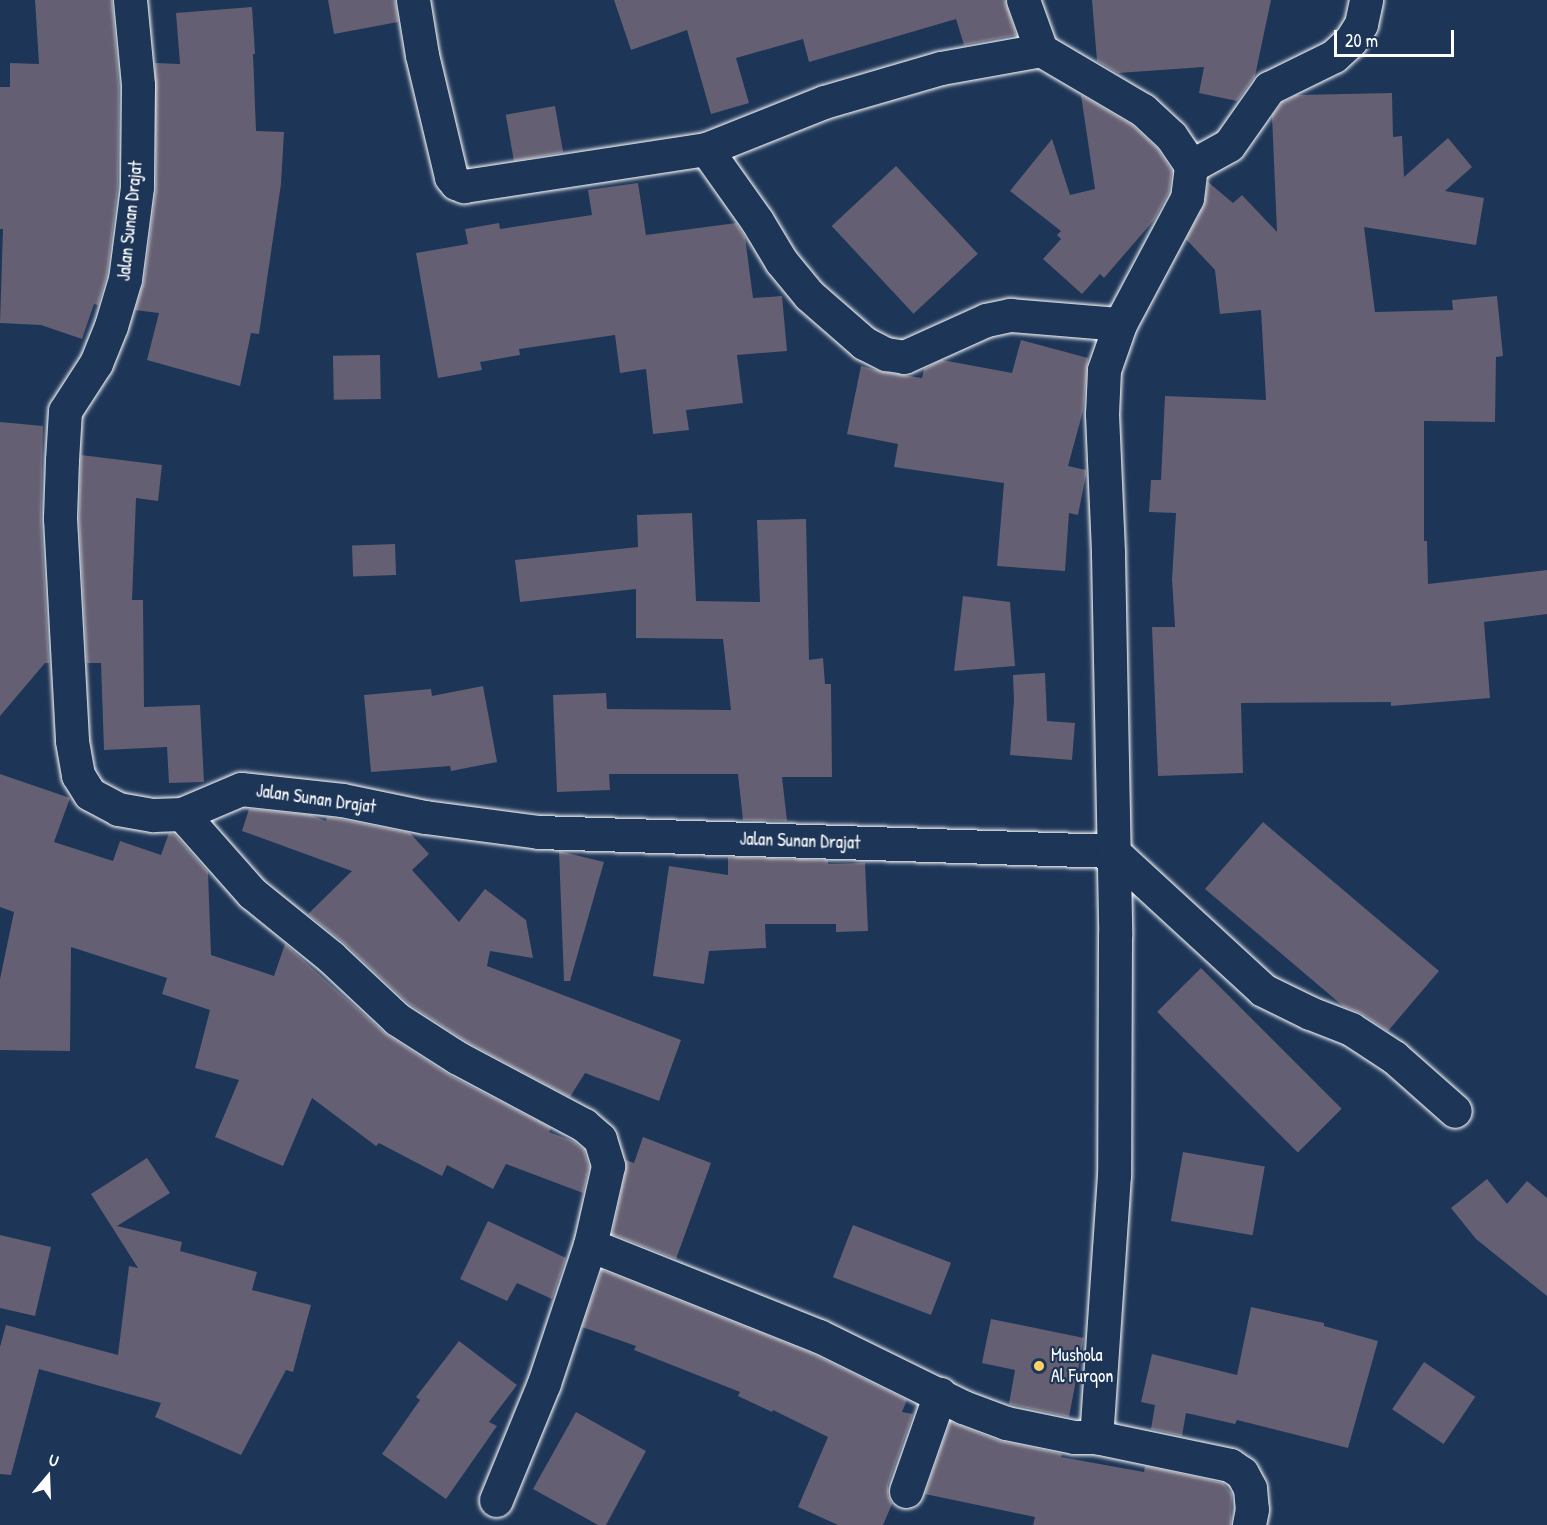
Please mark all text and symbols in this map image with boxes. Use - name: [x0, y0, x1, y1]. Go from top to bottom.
- scale bar: [1337, 18, 1457, 56]
- text: 20 m: [1345, 28, 1378, 53]
- street label: Jalan Sunan Drajat: [113, 160, 147, 282]
- street label: Jalan Sunan Drajat: [255, 780, 377, 818]
- street label: Jalan Sunan Drajat: [739, 828, 861, 854]
- place label: Mushola Al Furqon: [1051, 1345, 1113, 1388]
- marker: Mushola Al Furqon: [1032, 1359, 1046, 1373]
- north arrow: [18, 1447, 78, 1507]
- text: U: [46, 1448, 62, 1472]

